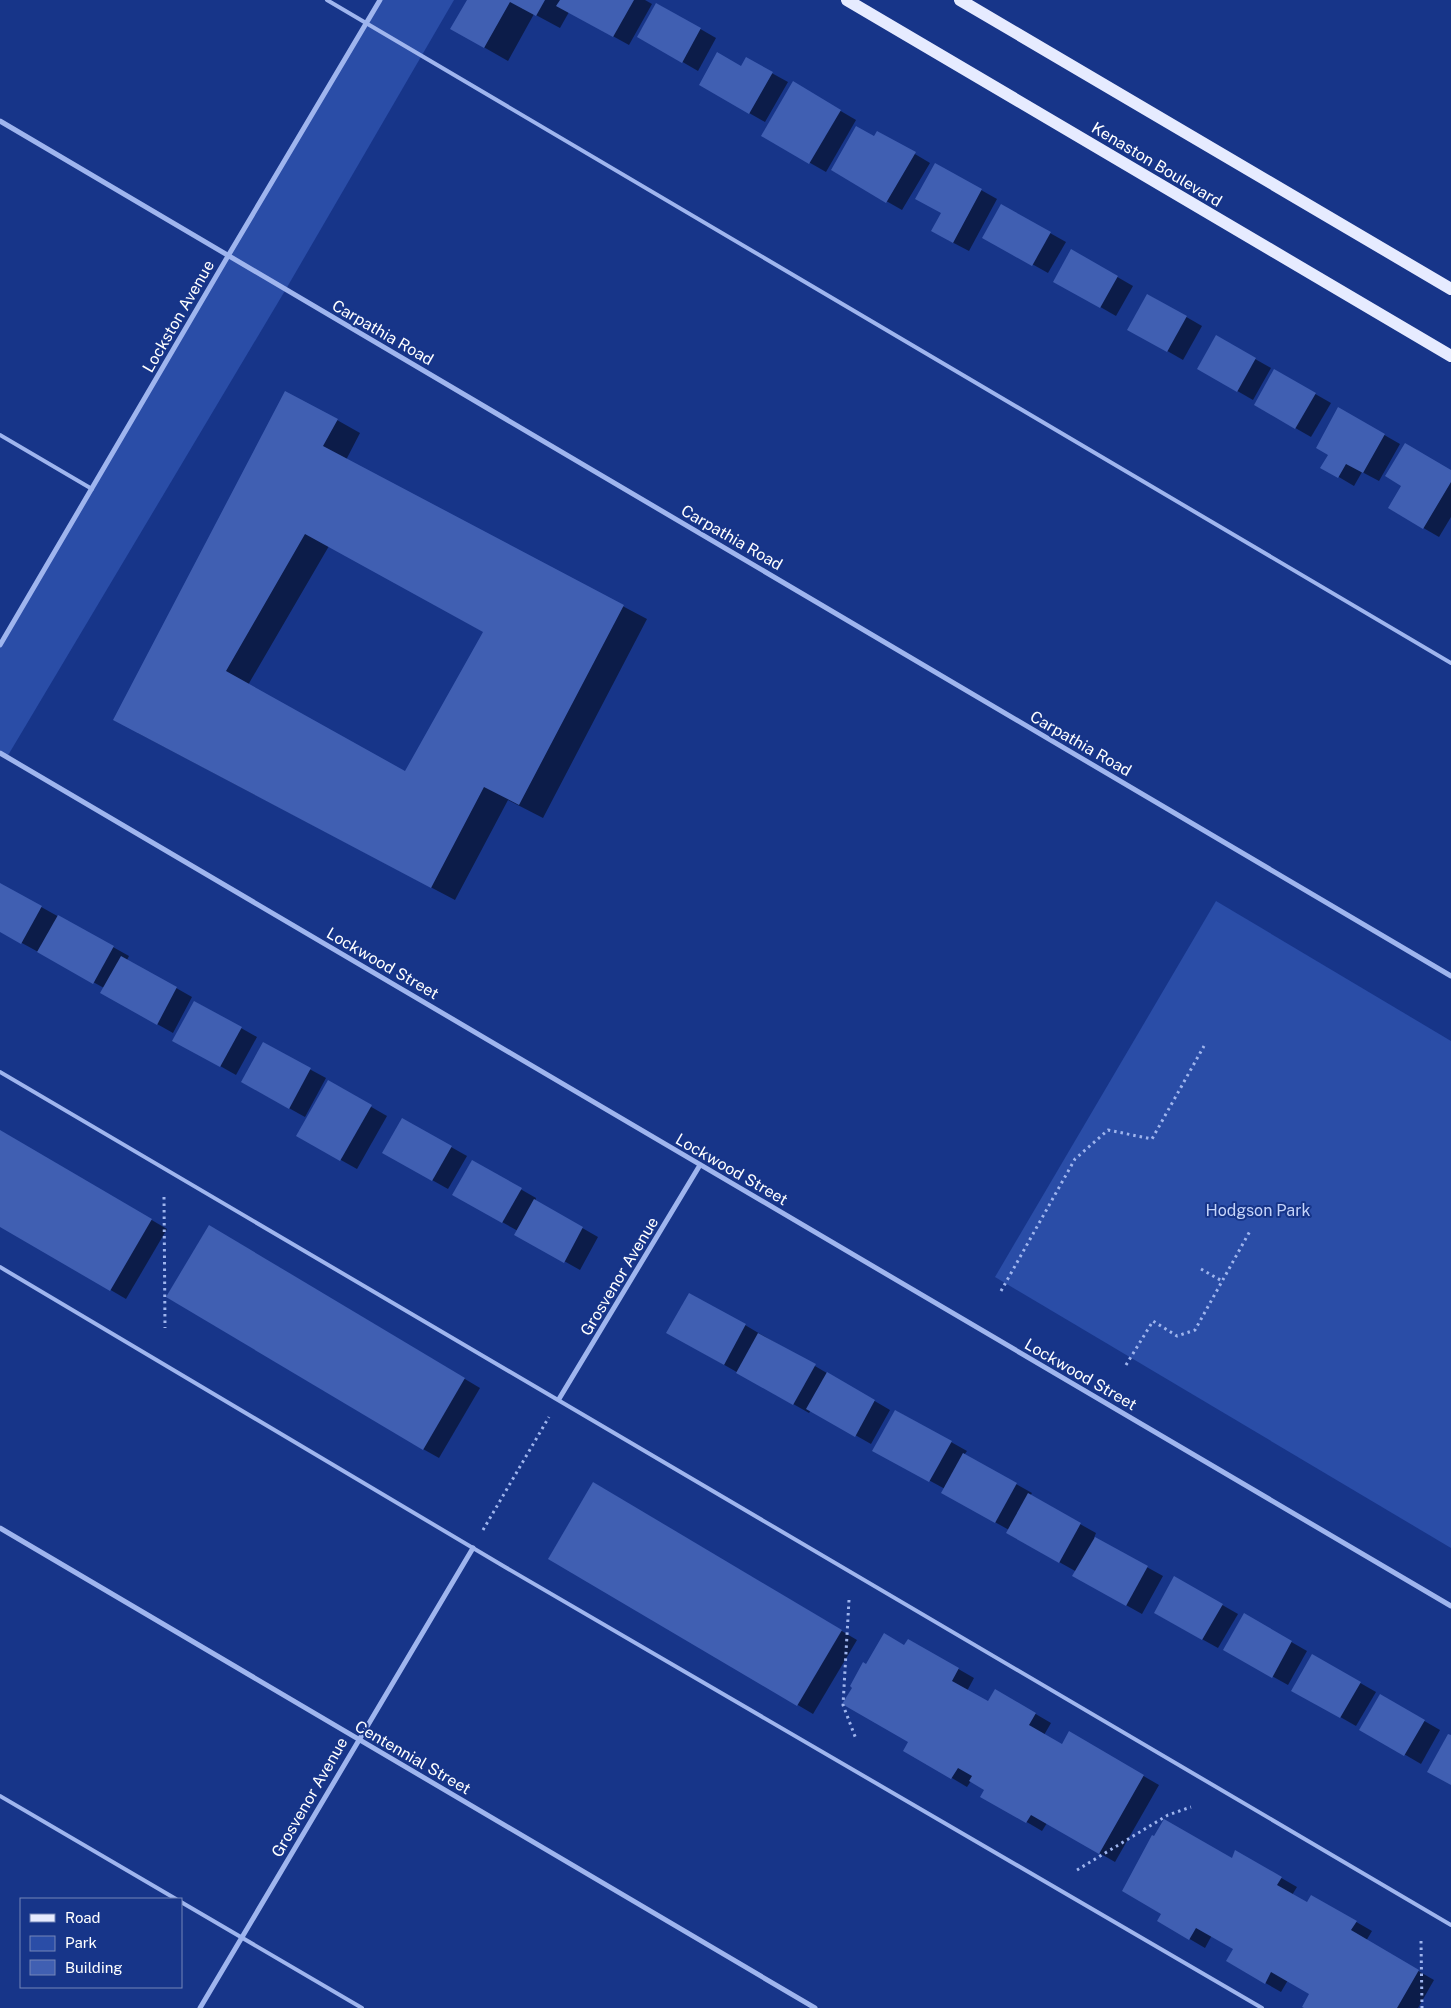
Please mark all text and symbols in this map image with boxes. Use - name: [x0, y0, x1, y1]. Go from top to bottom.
- street label: Kenaston Boulevard: [1088, 118, 1225, 211]
- street label: Lockston Avenue: [139, 257, 218, 376]
- street label: Carpathia Road: [329, 296, 437, 369]
- street label: Carpathia Road: [678, 501, 786, 574]
- street label: Carpathia Road: [1027, 707, 1135, 780]
- street label: Lockwood Street: [323, 924, 442, 1003]
- street label: Lockwood Street: [672, 1130, 791, 1209]
- park label: Hodgson Park: [1206, 1201, 1310, 1220]
- street label: Grosvenor Avenue: [576, 1213, 662, 1339]
- street label: Lockwood Street: [1021, 1335, 1140, 1414]
- street label: Centennial Street: [351, 1717, 474, 1798]
- street label: Grosvenor Avenue: [267, 1734, 351, 1861]
- legend: [20, 1898, 182, 1988]
- text: Road: [65, 1909, 101, 1926]
- text: Park: [65, 1934, 97, 1951]
- text: Building: [65, 1959, 123, 1976]

